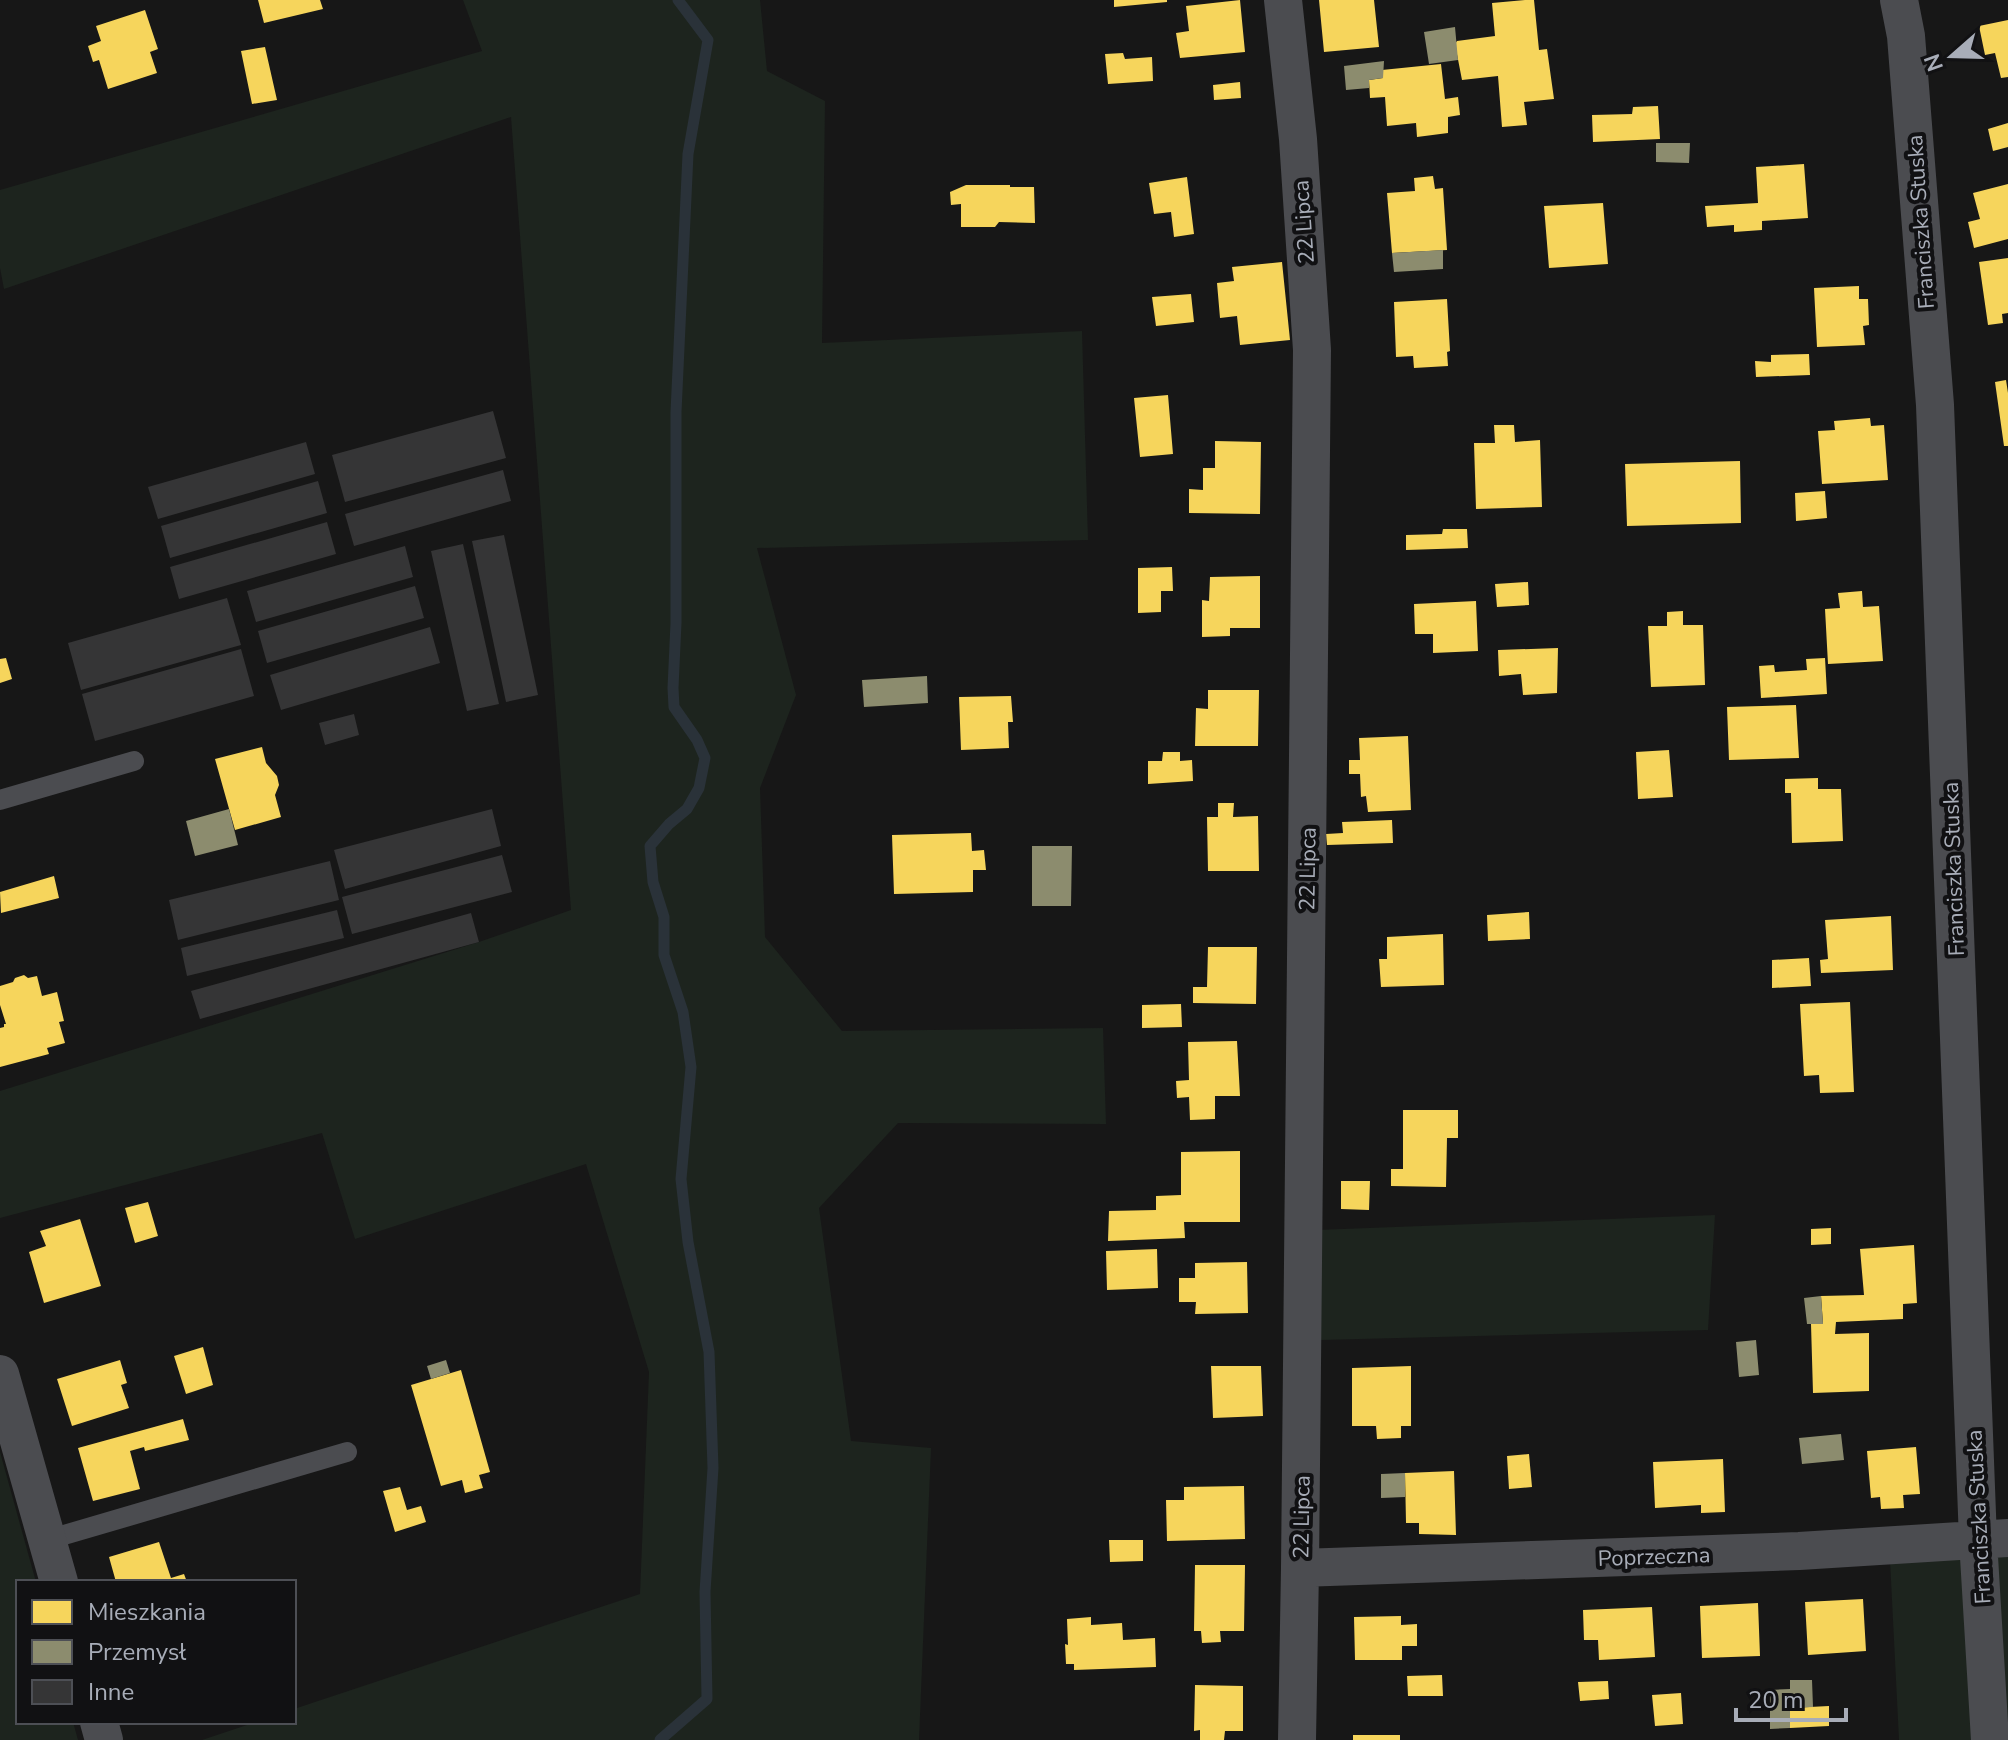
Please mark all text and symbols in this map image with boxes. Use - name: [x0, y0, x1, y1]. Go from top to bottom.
- north arrow: [1912, 16, 1992, 96]
- text: N: [1917, 50, 1951, 75]
- street label: Franciszka Stuska: [1900, 134, 1942, 310]
- street label: 22 Lipca: [1286, 179, 1322, 265]
- street label: Franciszka Stuska: [1936, 781, 1972, 957]
- street label: 22 Lipca: [1292, 827, 1324, 911]
- street label: Franciszka Stuska: [1959, 1429, 1999, 1605]
- street label: 22 Lipca: [1286, 1475, 1318, 1559]
- street label: Poprzeczna: [1597, 1540, 1711, 1574]
- legend: [16, 1580, 296, 1724]
- text: Mieszkania: [88, 1596, 206, 1628]
- text: Przemysł: [88, 1636, 186, 1668]
- scale bar: [1736, 1672, 1846, 1722]
- text: Inne: [88, 1676, 134, 1708]
- text: 20 m: [1748, 1684, 1804, 1716]

